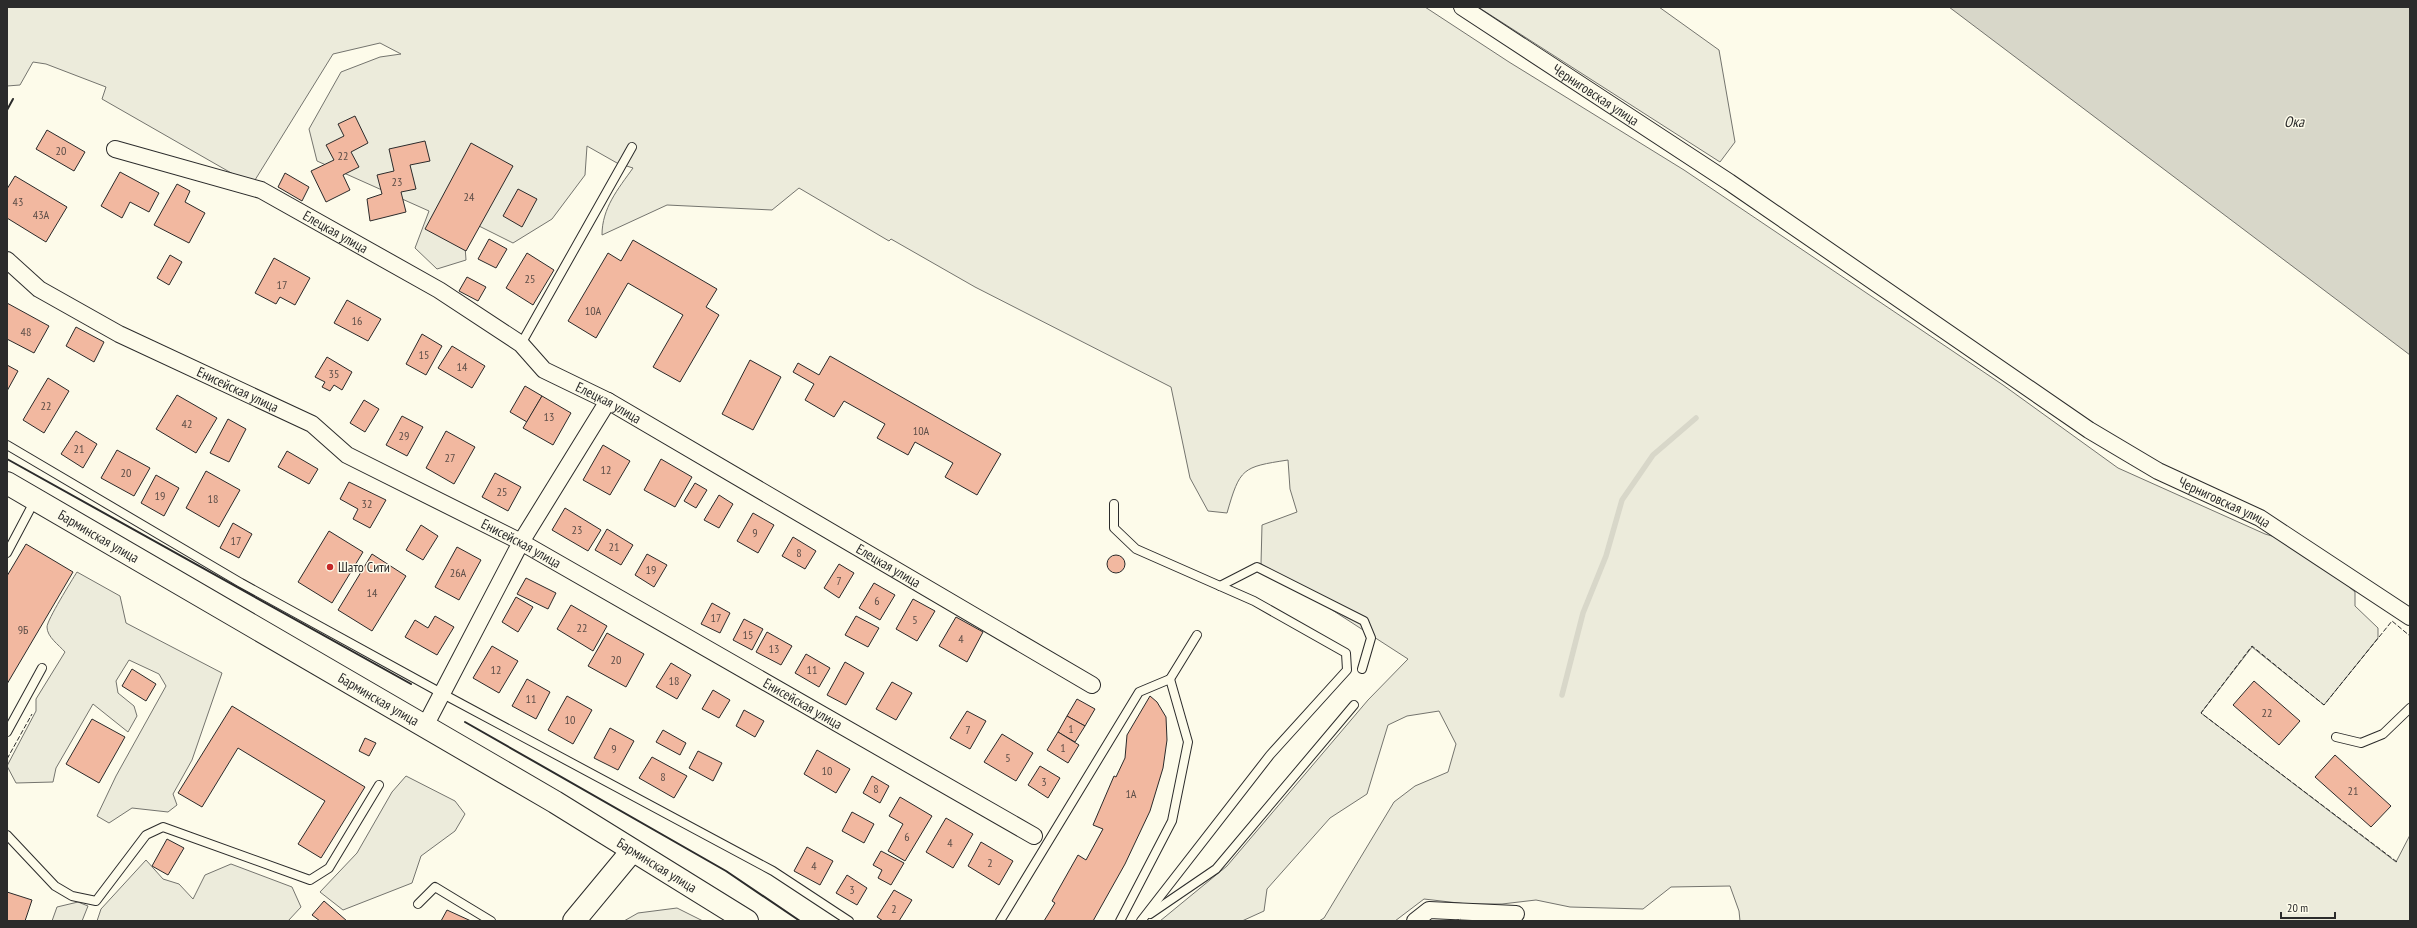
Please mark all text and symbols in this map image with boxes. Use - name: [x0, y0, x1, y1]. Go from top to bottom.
- street label: Черниговская улица: [1549, 60, 1642, 130]
- water label: Ока: [2284, 112, 2305, 131]
- house number: 20: [56, 143, 66, 158]
- house number: 22: [338, 148, 348, 163]
- house number: 23: [392, 174, 402, 189]
- house number: 24: [464, 189, 475, 204]
- house number: 43: [13, 194, 23, 209]
- street label: Елецкая улица: [300, 206, 371, 257]
- house number: 43А: [33, 207, 50, 222]
- house number: 25: [525, 271, 535, 286]
- house number: 17: [277, 277, 287, 292]
- house number: 10А: [585, 303, 602, 318]
- house number: 16: [352, 313, 362, 328]
- house number: 48: [21, 324, 31, 339]
- house number: 15: [419, 347, 429, 362]
- house number: 14: [457, 359, 468, 374]
- street label: Енисейская улица: [194, 363, 281, 416]
- house number: 35: [329, 366, 339, 381]
- street label: Елецкая улица: [573, 378, 645, 428]
- house number: 22: [41, 398, 51, 413]
- house number: 13: [544, 409, 554, 424]
- house number: 42: [182, 416, 192, 431]
- house number: 10А: [913, 423, 930, 438]
- house number: 29: [399, 428, 409, 443]
- house number: 21: [74, 441, 84, 456]
- house number: 27: [445, 450, 455, 465]
- house number: 12: [601, 462, 611, 477]
- house number: 20: [121, 465, 131, 480]
- street label: Черниговская улица: [2176, 473, 2274, 532]
- house number: 25: [497, 484, 507, 499]
- house number: 19: [155, 488, 165, 503]
- house number: 18: [208, 491, 218, 506]
- house number: 32: [362, 496, 372, 511]
- street label: Барминская улица: [55, 506, 142, 567]
- street label: Енисейская улица: [478, 515, 564, 572]
- house number: 23: [572, 522, 582, 537]
- house number: 9: [752, 525, 758, 540]
- house number: 17: [231, 533, 241, 548]
- house number: 21: [609, 539, 619, 554]
- street label: Елецкая улица: [853, 540, 924, 592]
- house number: 8: [796, 545, 802, 560]
- place label: Шато Сити: [338, 558, 390, 576]
- marker: Шато Сити: [325, 562, 335, 572]
- house number: 19: [646, 562, 656, 577]
- house number: 26А: [450, 565, 467, 580]
- house number: 7: [836, 573, 842, 588]
- house number: 14: [367, 585, 378, 600]
- house number: 6: [874, 593, 880, 608]
- house number: 17: [711, 610, 721, 625]
- house number: 5: [912, 612, 918, 627]
- house number: 22: [577, 620, 587, 635]
- house number: 9Б: [18, 622, 28, 637]
- house number: 15: [743, 627, 753, 642]
- house number: 4: [958, 631, 964, 646]
- house number: 13: [769, 641, 779, 656]
- house number: 20: [611, 652, 621, 667]
- house number: 12: [491, 662, 501, 677]
- house number: 11: [807, 662, 817, 677]
- street label: Барминская улица: [335, 669, 422, 730]
- house number: 18: [669, 673, 679, 688]
- street label: Енисейская улица: [760, 674, 845, 733]
- house number: 11: [526, 691, 536, 706]
- house number: 22: [2262, 705, 2272, 720]
- house number: 10: [565, 712, 575, 727]
- house number: 1: [1068, 721, 1074, 736]
- house number: 7: [965, 722, 971, 737]
- house number: 1: [1060, 740, 1066, 755]
- house number: 9: [611, 741, 617, 756]
- house number: 5: [1005, 750, 1011, 765]
- house number: 10: [822, 763, 832, 778]
- house number: 8: [660, 769, 666, 784]
- house number: 3: [1041, 774, 1047, 789]
- house number: 8: [873, 781, 879, 796]
- house number: 21: [2348, 783, 2358, 798]
- house number: 1А: [1125, 786, 1137, 801]
- house number: 6: [904, 829, 910, 844]
- street label: Барминская улица: [614, 834, 700, 897]
- house number: 4: [947, 835, 953, 850]
- house number: 2: [987, 855, 993, 870]
- house number: 4: [811, 858, 817, 873]
- house number: 3: [849, 882, 855, 897]
- scale bar: [2281, 894, 2335, 920]
- text: 20 m: [2287, 900, 2308, 915]
- house number: 2: [891, 901, 897, 916]

